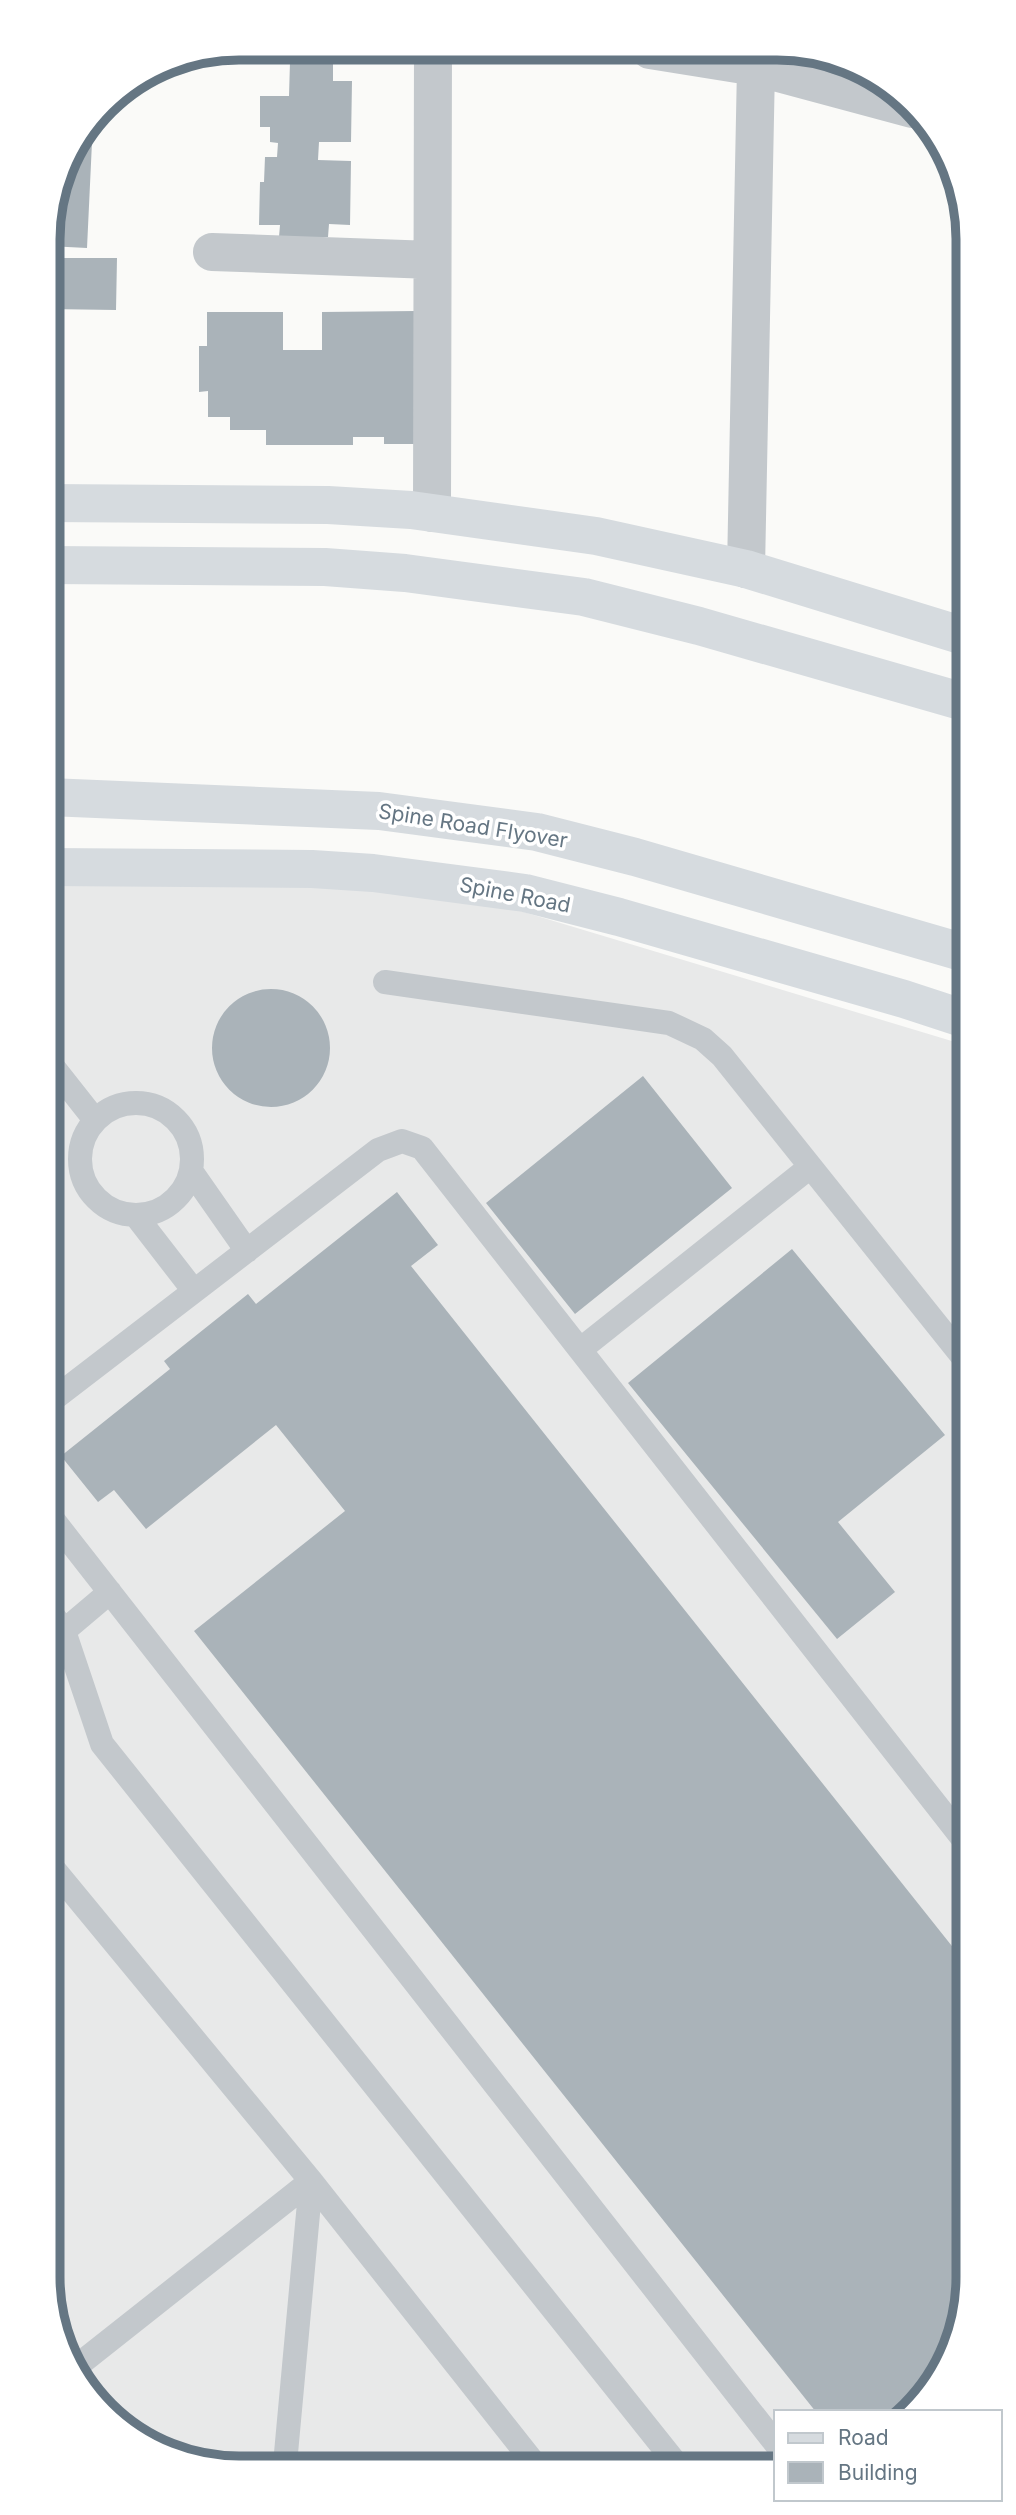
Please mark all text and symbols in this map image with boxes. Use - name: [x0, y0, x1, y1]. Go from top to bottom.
- street label: Spine Road Flyover: [377, 798, 570, 853]
- street label: Spine Road: [457, 871, 573, 918]
- legend: [774, 2410, 1002, 2501]
- text: Road: [838, 2425, 889, 2450]
- text: Building: [838, 2460, 918, 2485]

